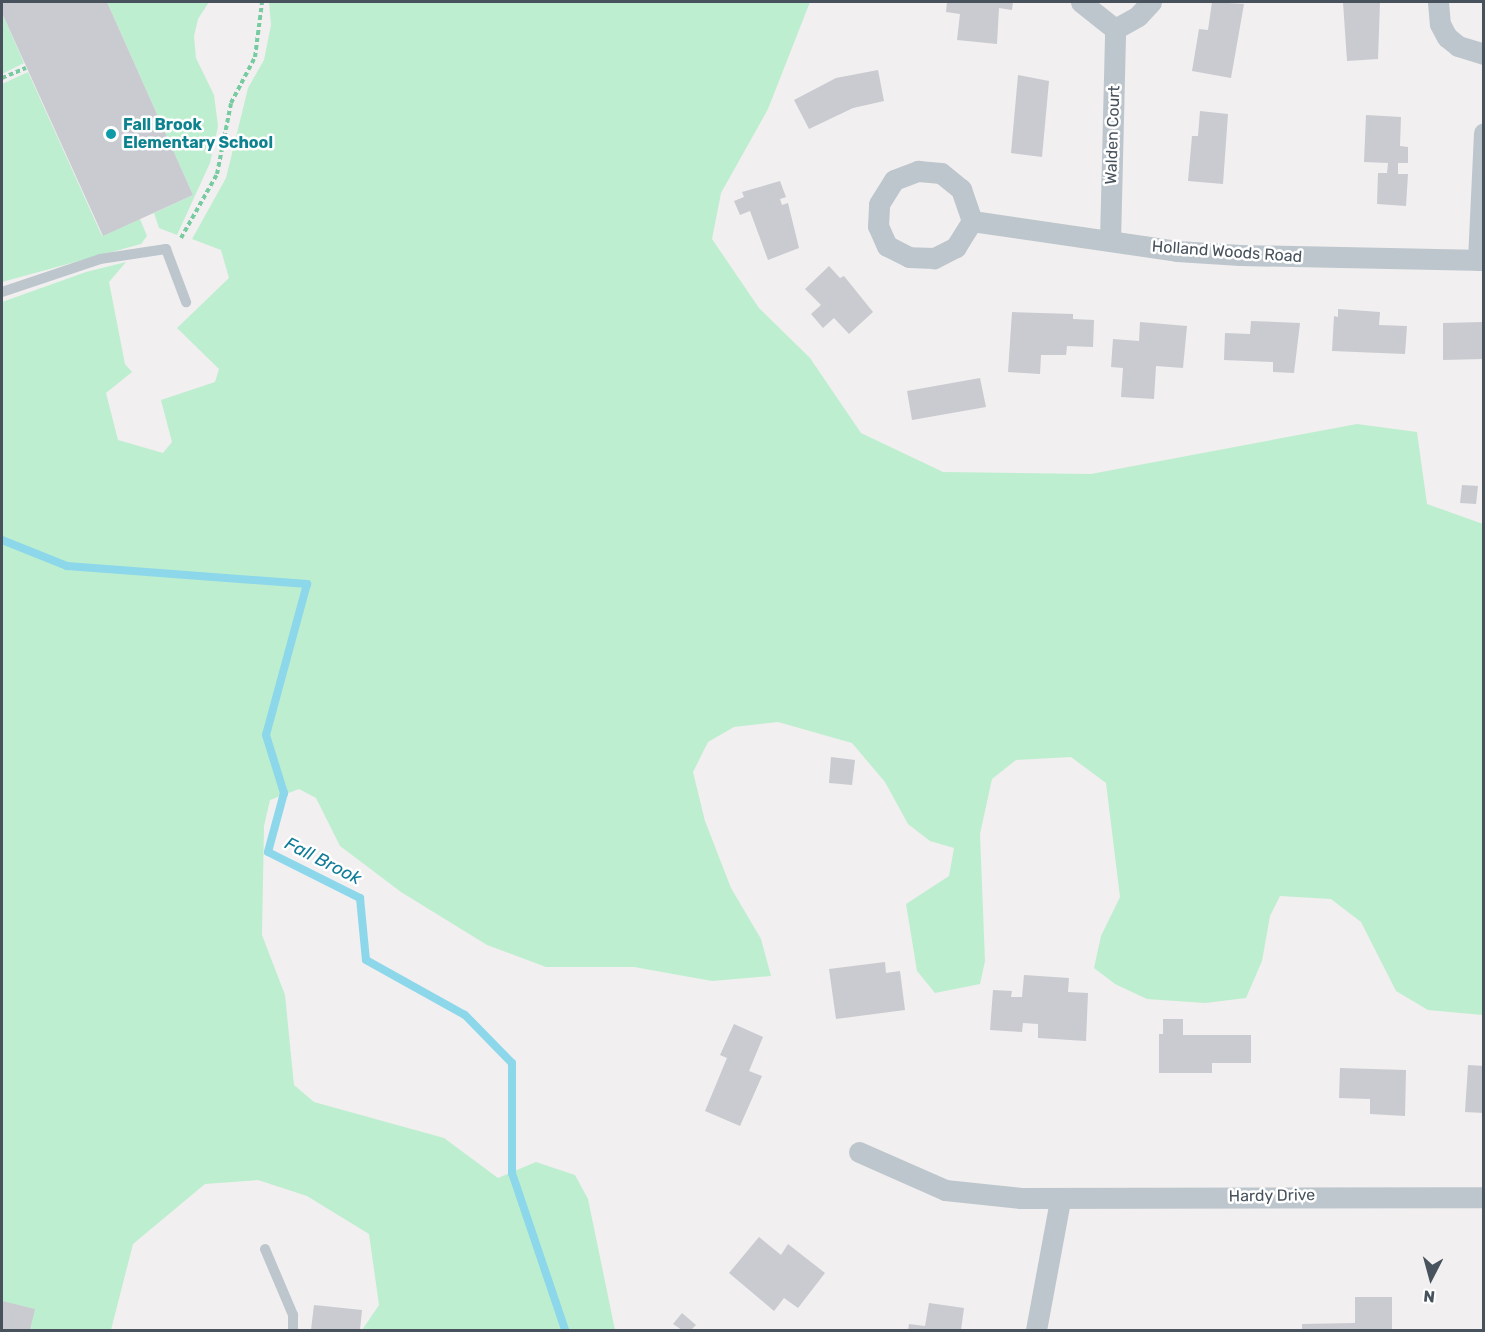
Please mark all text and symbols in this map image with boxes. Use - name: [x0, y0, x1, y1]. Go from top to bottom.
- street label: Walden Court: [1102, 85, 1124, 185]
- place label: Fall Brook Elementary School: [123, 115, 273, 153]
- marker: Fall Brook Elementary School: [104, 127, 118, 141]
- street label: Holland Woods Road: [1151, 237, 1303, 267]
- water label: Fall Brook: [281, 833, 365, 889]
- street label: Hardy Drive: [1228, 1186, 1316, 1206]
- north arrow: [1401, 1248, 1461, 1308]
- text: N: [1422, 1286, 1436, 1306]

